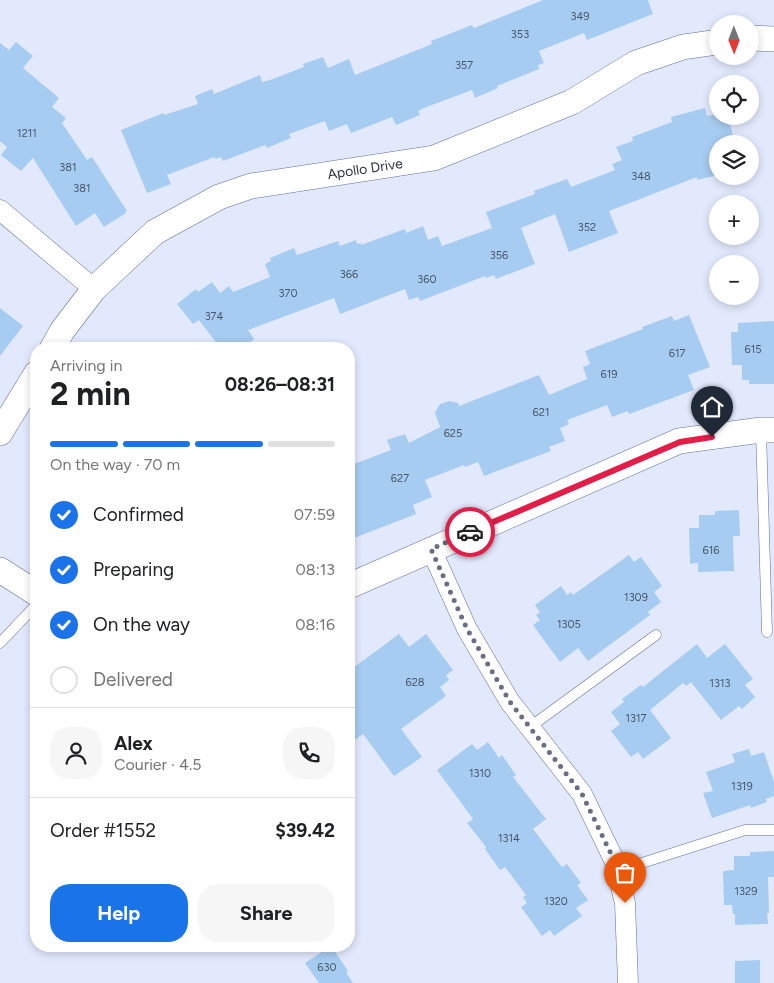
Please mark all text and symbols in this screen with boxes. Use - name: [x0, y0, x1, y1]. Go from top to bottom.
- house number: 349: [570, 10, 590, 23]
- north arrow: [709, 15, 759, 65]
- map controls: [709, 15, 759, 305]
- house number: 353: [511, 28, 529, 41]
- house number: 357: [455, 59, 473, 72]
- button: locate: [709, 75, 759, 125]
- house number: 1211: [17, 127, 37, 140]
- button: layers: [709, 135, 759, 185]
- street label: Apollo Drive: [326, 154, 404, 183]
- house number: 381: [59, 161, 77, 174]
- house number: 348: [631, 170, 651, 183]
- house number: 381: [73, 182, 91, 195]
- button: +: [709, 195, 759, 245]
- house number: 352: [578, 221, 596, 234]
- house number: 356: [490, 249, 508, 262]
- button: −: [709, 255, 759, 305]
- house number: 366: [340, 268, 358, 281]
- house number: 360: [417, 273, 437, 286]
- house number: 370: [279, 287, 297, 300]
- house number: 374: [205, 310, 224, 323]
- house number: 615: [744, 343, 762, 356]
- house number: 617: [669, 347, 685, 360]
- text: Arriving in: [50, 356, 122, 375]
- house number: 619: [601, 368, 618, 381]
- text: 08:26–08:31: [225, 373, 335, 396]
- text: 2 min: [50, 375, 131, 413]
- pin: [691, 386, 733, 437]
- icon: home: [698, 393, 726, 421]
- house number: 621: [533, 406, 549, 419]
- house number: 625: [444, 427, 462, 440]
- text: On the way · 70 m: [50, 455, 180, 474]
- house number: 627: [391, 472, 409, 485]
- icon: check: [50, 501, 78, 529]
- text: Confirmed: [93, 503, 184, 526]
- text: 07:59: [294, 505, 335, 524]
- courier: [445, 507, 495, 557]
- icon: car: [456, 518, 484, 546]
- house number: 616: [703, 544, 720, 557]
- icon: check: [50, 556, 78, 584]
- text: Preparing: [93, 558, 174, 581]
- text: 08:13: [296, 560, 335, 579]
- house number: 1309: [624, 591, 648, 604]
- icon: check: [50, 611, 78, 639]
- text: On the way: [93, 613, 190, 636]
- text: 08:16: [295, 615, 335, 634]
- house number: 1305: [557, 618, 581, 631]
- text: Delivered: [93, 668, 173, 691]
- house number: 628: [405, 676, 425, 689]
- house number: 1313: [709, 677, 731, 690]
- house number: 1317: [626, 712, 647, 725]
- button: person: [50, 727, 102, 779]
- button: phone: [283, 727, 335, 779]
- text: Alex: [114, 732, 153, 755]
- text: Courier · 4.5: [114, 755, 201, 774]
- house number: 1310: [469, 767, 491, 780]
- house number: 1319: [731, 780, 753, 793]
- text: Order #1552: [50, 819, 156, 842]
- text: $39.42: [275, 819, 335, 842]
- house number: 1314: [498, 832, 520, 845]
- pin: [604, 852, 646, 903]
- icon: bag: [611, 859, 639, 887]
- button: Help: [50, 884, 188, 942]
- button: Share: [198, 884, 335, 942]
- house number: 1329: [735, 885, 757, 898]
- house number: 1320: [544, 895, 568, 908]
- house number: 630: [317, 961, 337, 974]

